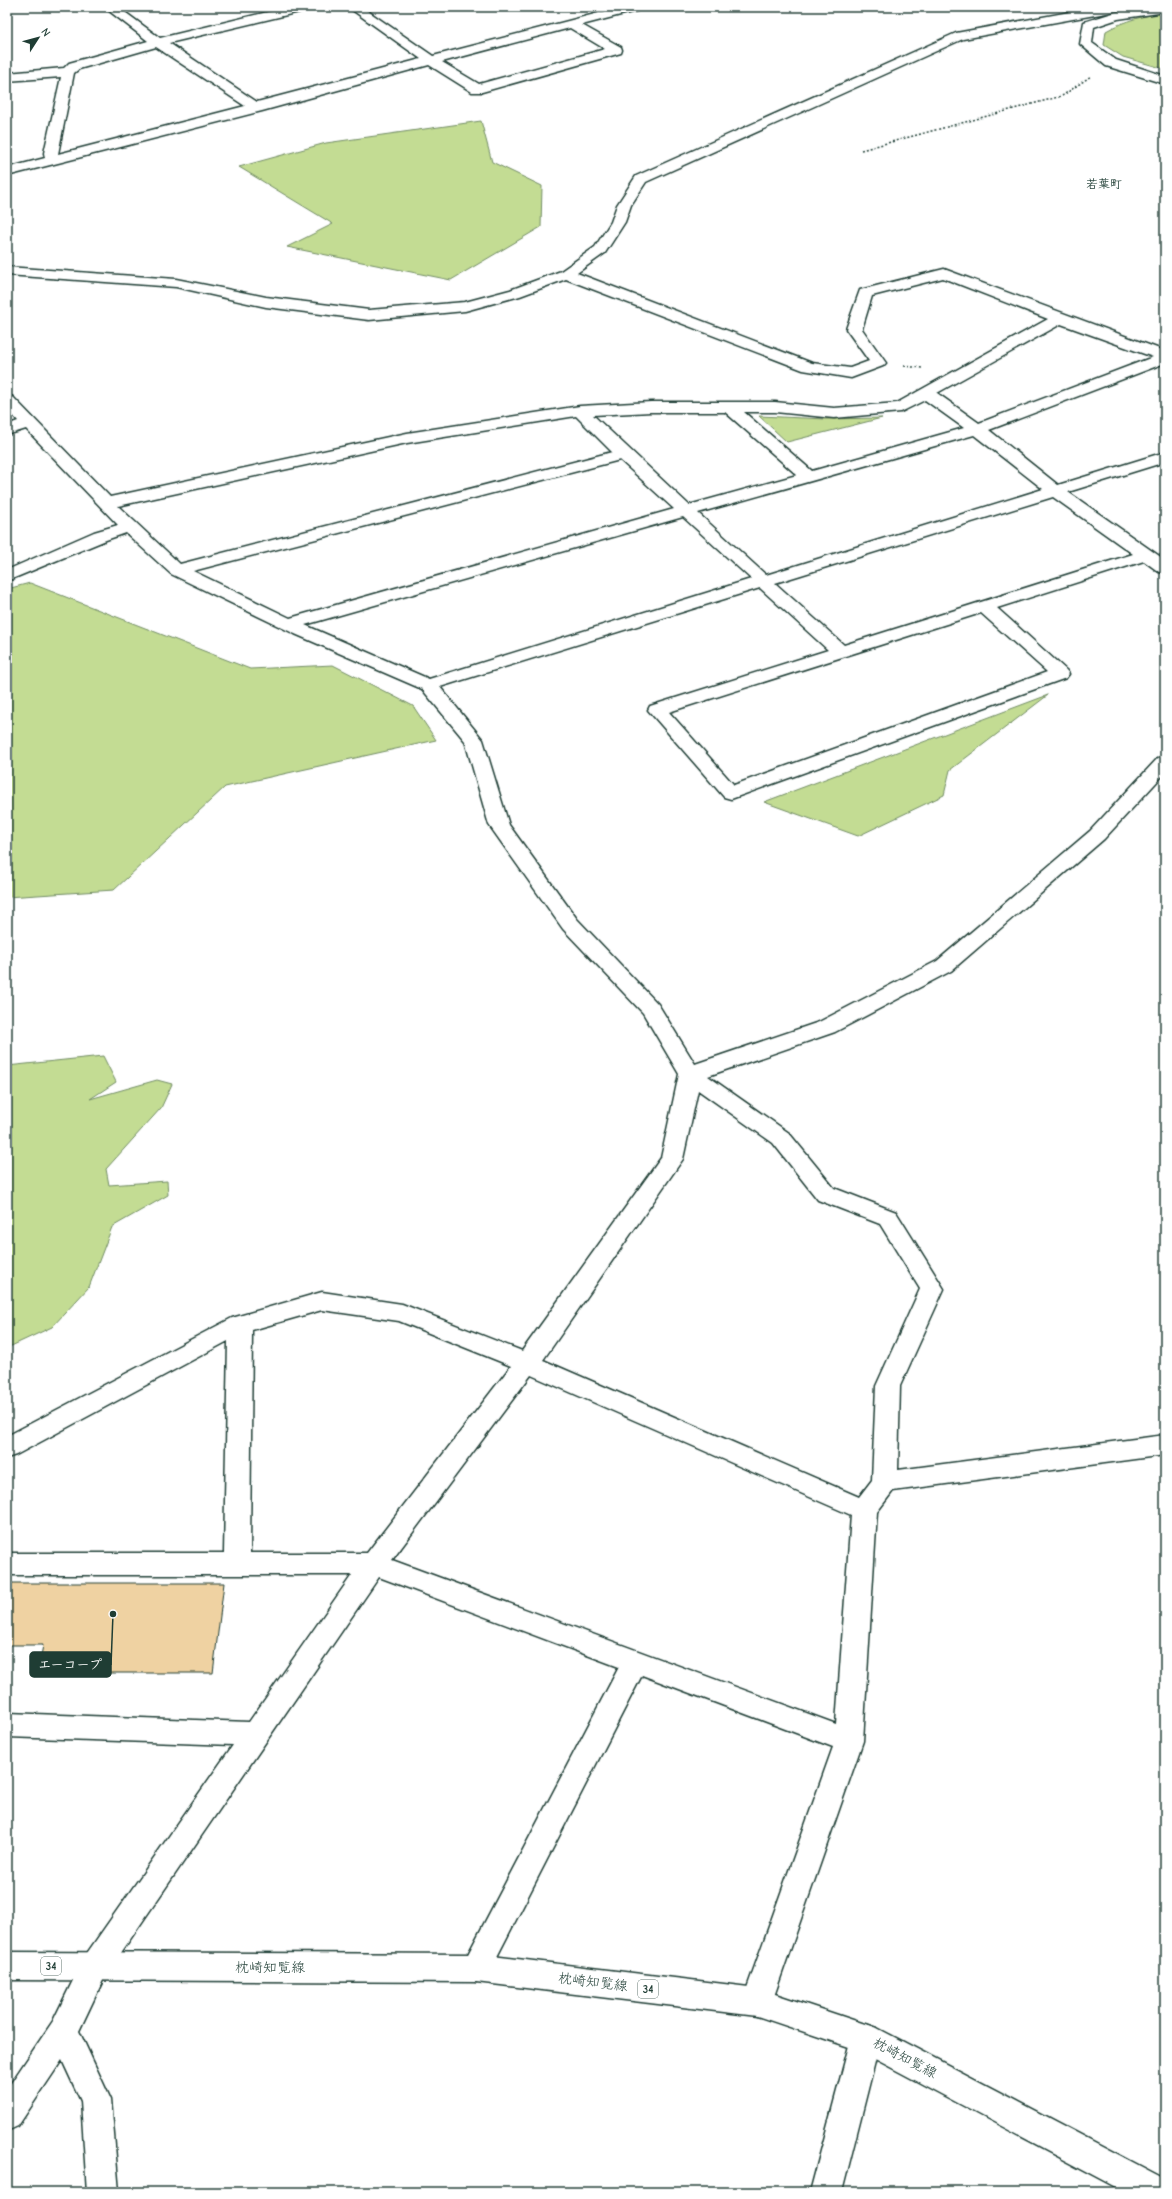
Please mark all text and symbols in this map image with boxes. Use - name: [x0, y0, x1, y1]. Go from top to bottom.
- north arrow: [18, 18, 58, 58]
- text: N: [38, 26, 53, 39]
- district label: 若葉町: [1086, 177, 1122, 191]
- callout: エーコープ: [30, 1652, 111, 1677]
- text: エーコープ: [38, 1657, 102, 1672]
- road number: 34: [41, 1957, 61, 1975]
- street label: 枕崎知覧線: [235, 1959, 305, 1976]
- street label: 枕崎知覧線: [557, 1969, 629, 1995]
- road number: 34: [638, 1980, 658, 1998]
- street label: 枕崎知覧線: [870, 2034, 940, 2082]

